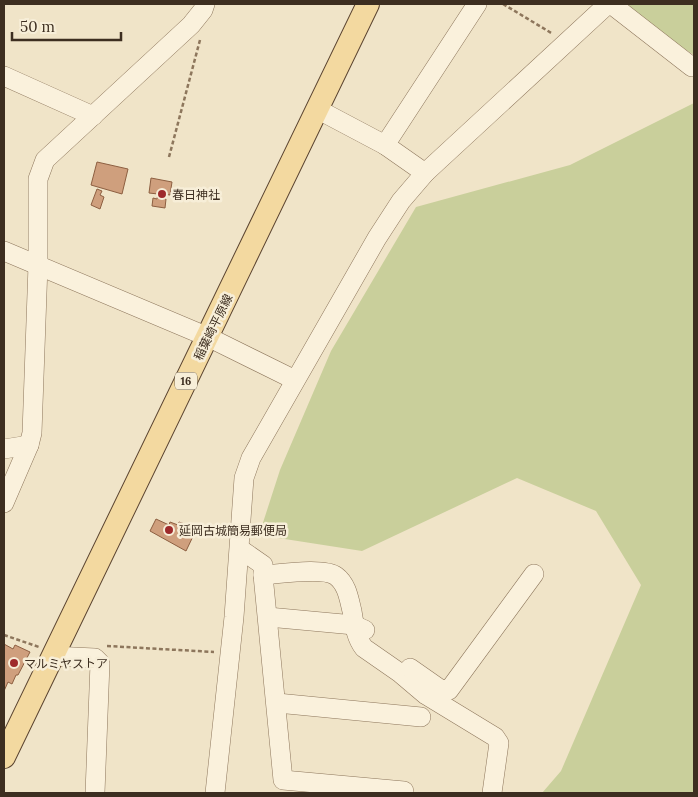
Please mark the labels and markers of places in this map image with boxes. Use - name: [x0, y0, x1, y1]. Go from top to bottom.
- place label: 春日神社: [172, 187, 220, 202]
- marker: 春日神社: [156, 188, 168, 200]
- place label: 延岡古城簡易郵便局: [179, 523, 287, 538]
- marker: 延岡古城簡易郵便局: [163, 524, 175, 536]
- place label: マルミヤストア: [24, 656, 108, 671]
- marker: マルミヤストア: [8, 657, 20, 669]

